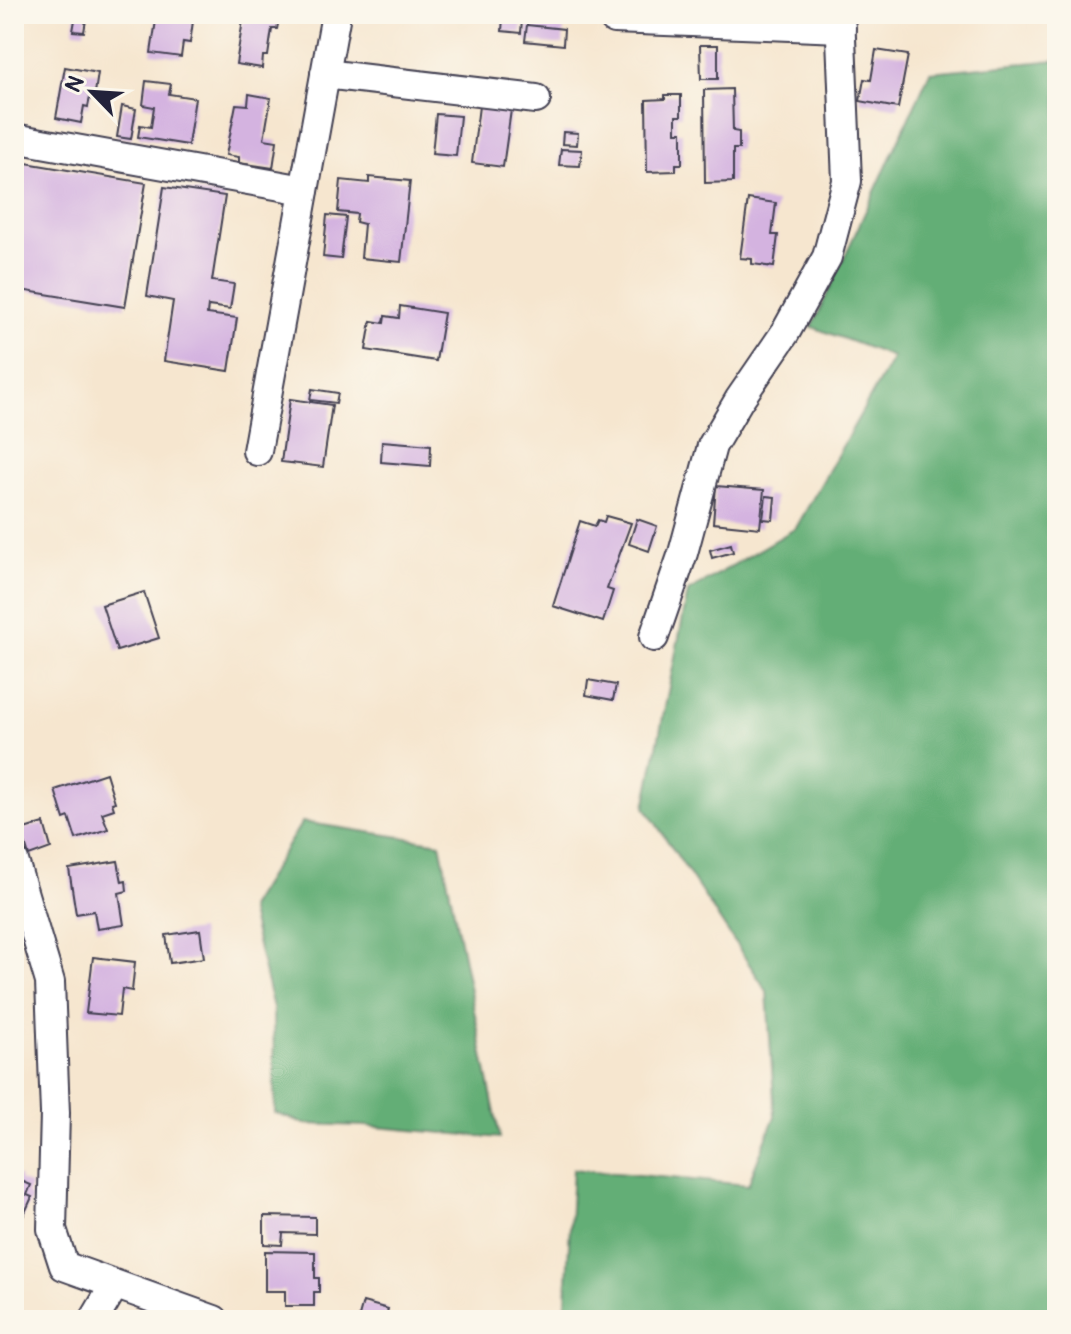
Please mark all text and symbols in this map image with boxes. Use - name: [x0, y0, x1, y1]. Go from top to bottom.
- north arrow: [52, 52, 132, 132]
- text: N: [59, 71, 91, 97]

